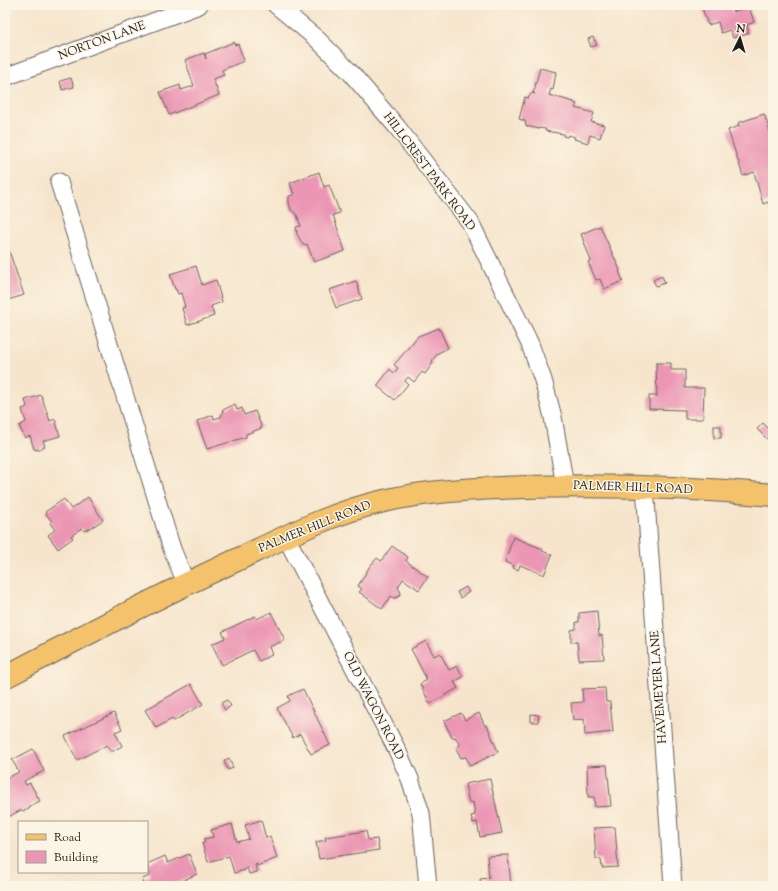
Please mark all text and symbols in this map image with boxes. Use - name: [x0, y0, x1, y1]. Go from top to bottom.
- street label: NORTON LANE: [56, 17, 149, 65]
- north arrow: [720, 18, 760, 58]
- text: N: [735, 21, 746, 37]
- street label: HILLCREST PARK ROAD: [378, 109, 480, 235]
- street label: PALMER HILL ROAD: [573, 477, 693, 499]
- street label: PALMER HILL ROAD: [256, 496, 374, 558]
- street label: HAVEMEYER LANE: [646, 629, 672, 744]
- street label: OLD WAGON ROAD: [338, 649, 408, 763]
- legend: [18, 821, 148, 873]
- text: Road: [54, 829, 81, 847]
- text: Building: [54, 849, 98, 867]

